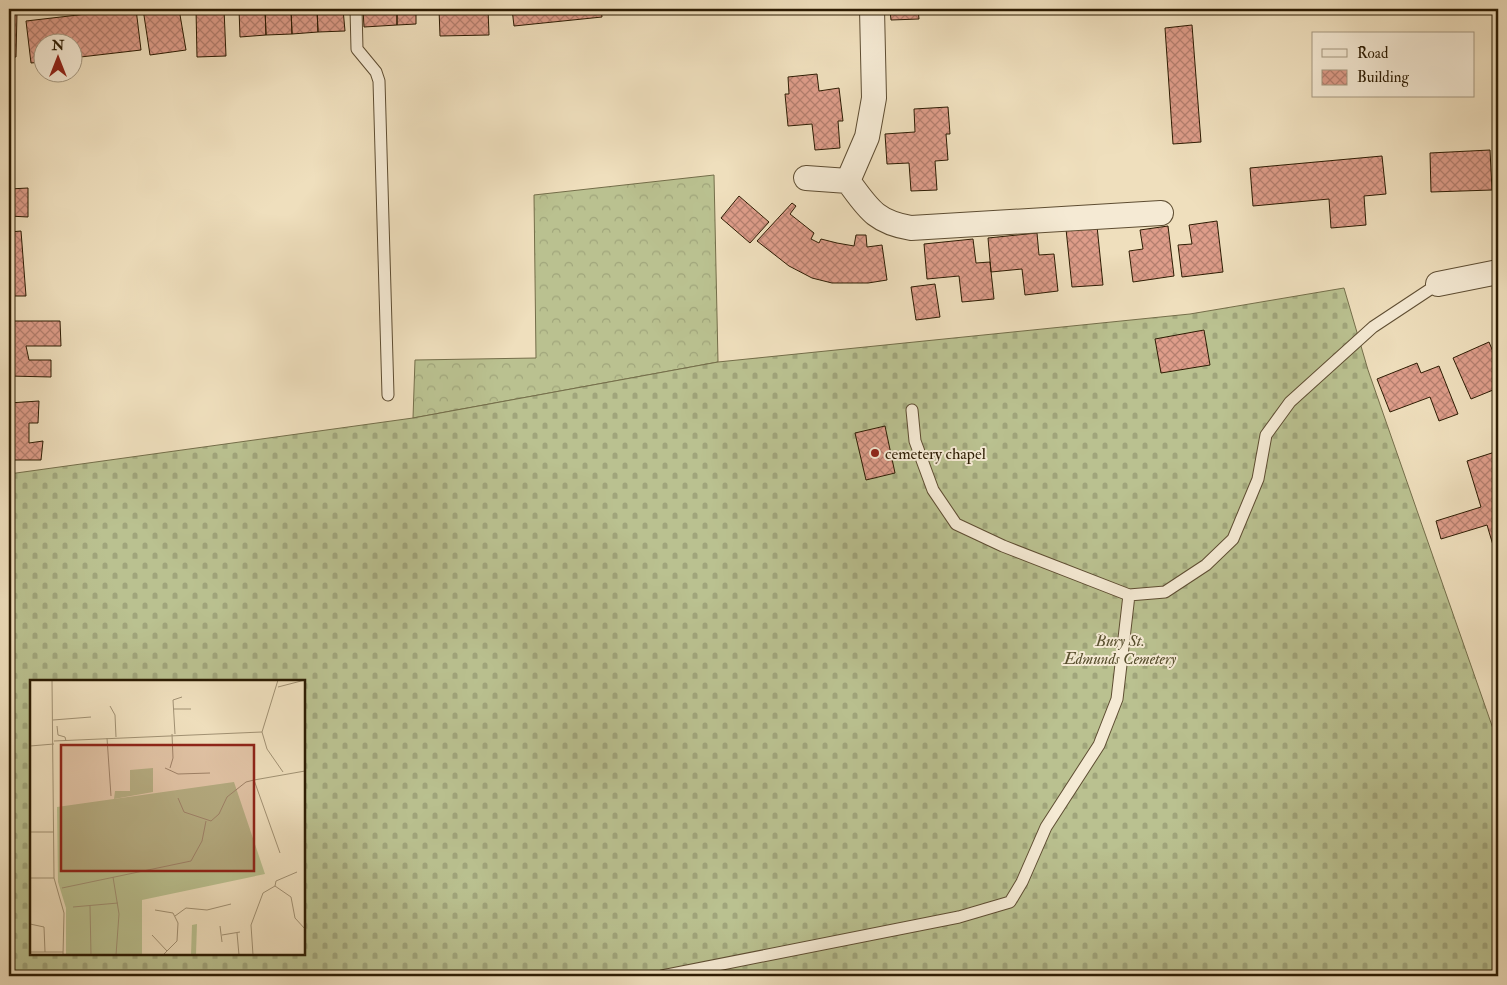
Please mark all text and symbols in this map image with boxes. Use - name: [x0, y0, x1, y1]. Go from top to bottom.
- north arrow: [32, 32, 82, 82]
- legend: [1312, 32, 1474, 98]
- text: N: [51, 37, 65, 54]
- text: Road: [1357, 44, 1389, 63]
- text: Building: [1357, 68, 1409, 87]
- place label: cemetery chapel: [885, 444, 986, 465]
- marker: cemetery chapel: [869, 447, 881, 459]
- park label: Bury St. Edmunds Cemetery: [1063, 631, 1177, 669]
- inset map: [30, 680, 305, 955]

